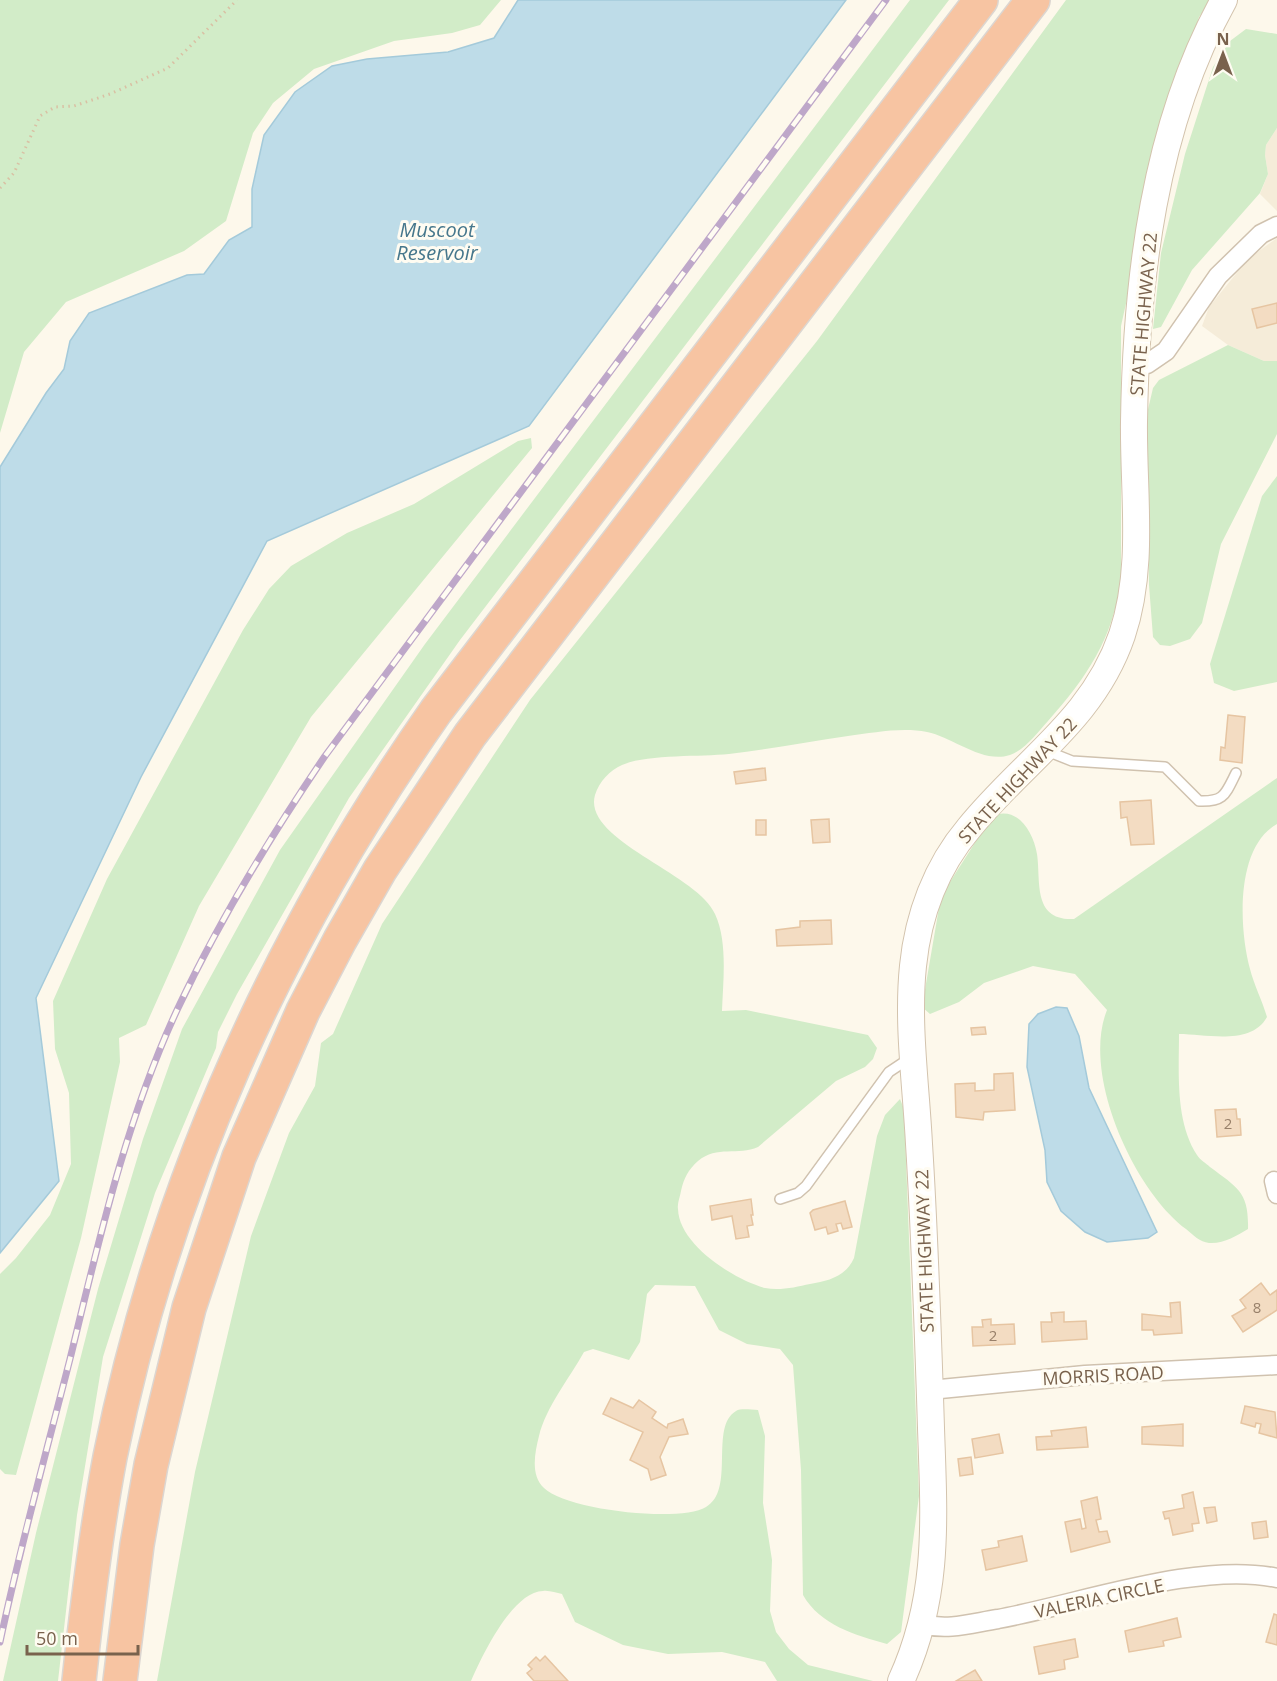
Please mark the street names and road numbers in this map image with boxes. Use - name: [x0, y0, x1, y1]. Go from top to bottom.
- street label: STATE HIGHWAY 22: [1124, 231, 1162, 397]
- street label: STATE HIGHWAY 22: [952, 712, 1082, 848]
- street label: STATE HIGHWAY 22: [909, 1169, 939, 1333]
- street label: MORRIS ROAD: [1042, 1360, 1164, 1390]
- street label: VALERIA CIRCLE: [1032, 1573, 1166, 1623]

